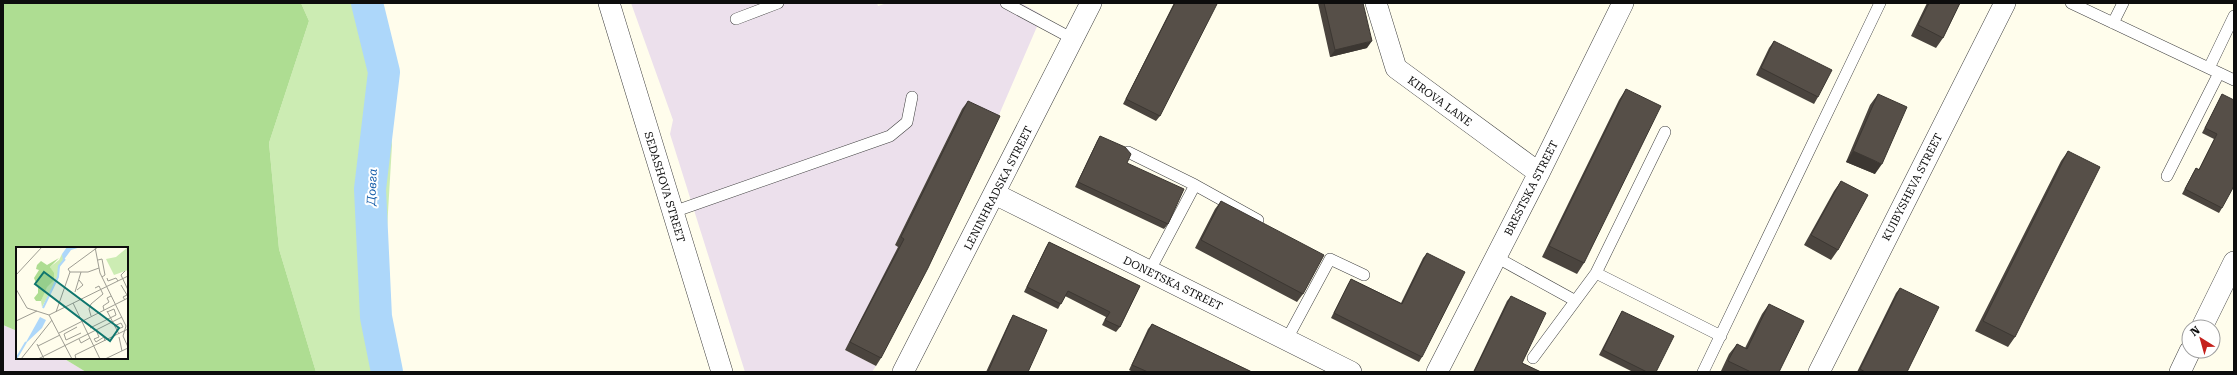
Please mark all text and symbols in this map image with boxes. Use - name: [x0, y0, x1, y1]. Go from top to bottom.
- street label: KIROVA LANE: [1405, 74, 1474, 129]
- street label: LENINHRADSKA STREET: [961, 124, 1035, 252]
- street label: SEDASHOVA STREET: [641, 130, 688, 244]
- street label: KUIBYSHEVA STREET: [1880, 131, 1945, 243]
- street label: BRESTSKA STREET: [1502, 139, 1561, 238]
- water label: Довга: [364, 168, 380, 207]
- inset map: [16, 247, 128, 359]
- street label: DONETSKA STREET: [1121, 254, 1225, 313]
- north arrow: [2181, 319, 2221, 359]
- text: N: [2188, 323, 2203, 339]

